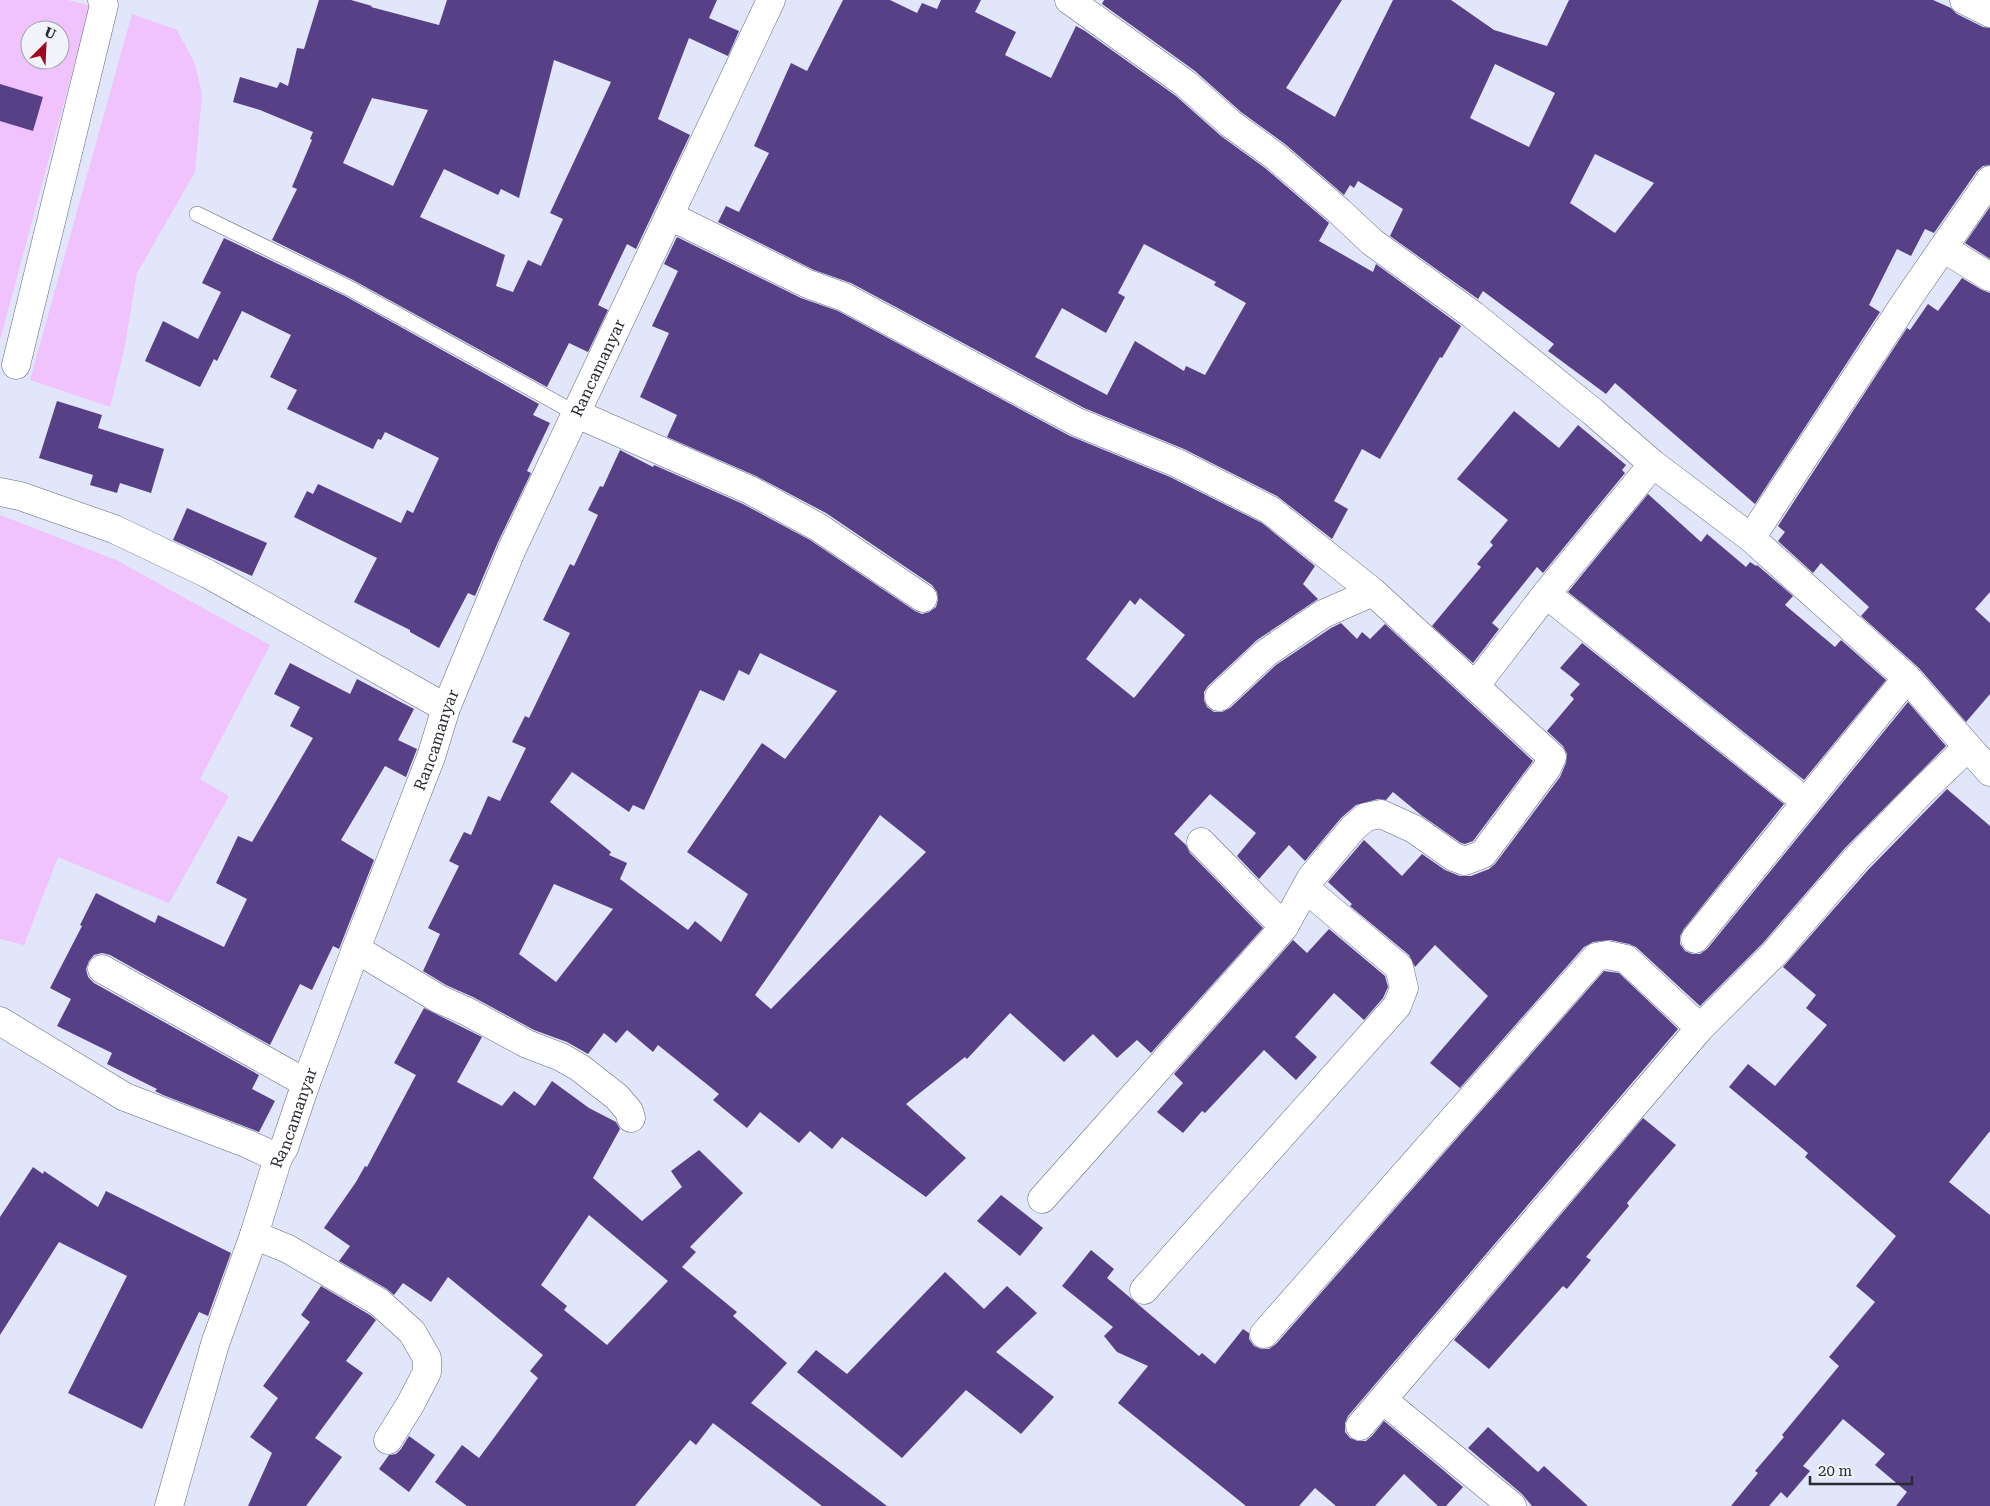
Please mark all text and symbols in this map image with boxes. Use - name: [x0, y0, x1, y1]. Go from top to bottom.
- north arrow: [20, 20, 70, 70]
- text: U: [42, 24, 59, 43]
- street label: Rancamanyar: [567, 316, 629, 420]
- street label: Rancamanyar: [410, 686, 463, 793]
- street label: Rancamanyar: [267, 1065, 321, 1170]
- scale bar: [1810, 1454, 1912, 1486]
- text: 20 m: [1818, 1462, 1853, 1480]

